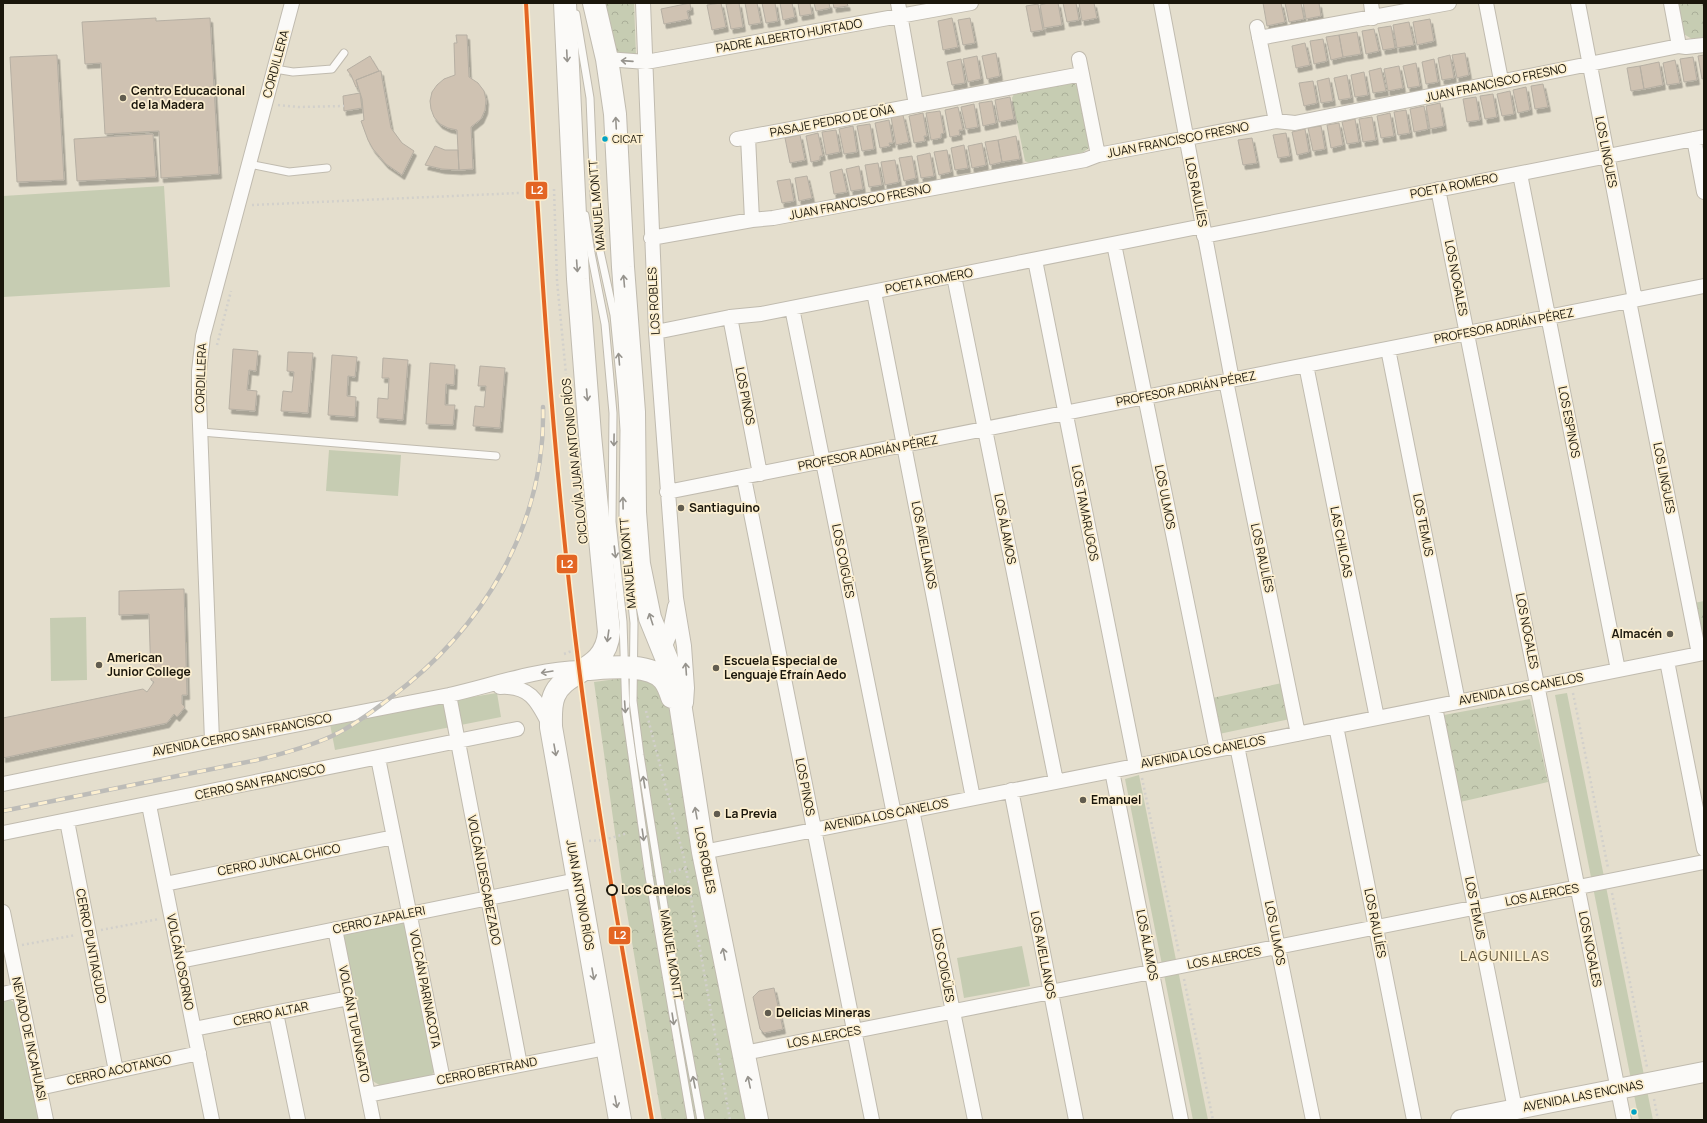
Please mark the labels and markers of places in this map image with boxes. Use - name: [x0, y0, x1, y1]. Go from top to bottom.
- place label: Centro Educacional de la Madera: [131, 82, 245, 113]
- marker: Centro Educacional de la Madera: [118, 93, 128, 103]
- place label: CICAT: [612, 131, 643, 146]
- marker: CICAT: [600, 134, 610, 144]
- place label: Santiaguino: [689, 499, 760, 516]
- marker: Santiaguino: [676, 503, 686, 513]
- place label: Almacén: [1611, 625, 1662, 642]
- marker: Almacén: [1665, 629, 1675, 639]
- place label: American Junior College: [107, 649, 191, 680]
- place label: Escuela Especial de Lenguaje Efraín Aedo: [724, 652, 846, 683]
- marker: American Junior College: [94, 660, 104, 670]
- marker: Escuela Especial de Lenguaje Efraín Aedo: [711, 663, 721, 673]
- place label: Emanuel: [1091, 791, 1141, 808]
- marker: Emanuel: [1078, 795, 1088, 805]
- place label: La Previa: [725, 805, 777, 822]
- marker: La Previa: [712, 809, 722, 819]
- place label: Los Canelos: [621, 881, 692, 898]
- marker: Los Canelos: [606, 884, 618, 896]
- place label: Delicias Mineras: [776, 1004, 871, 1021]
- marker: Delicias Mineras: [763, 1008, 773, 1018]
- unlabelled marker: [1629, 1107, 1639, 1117]

